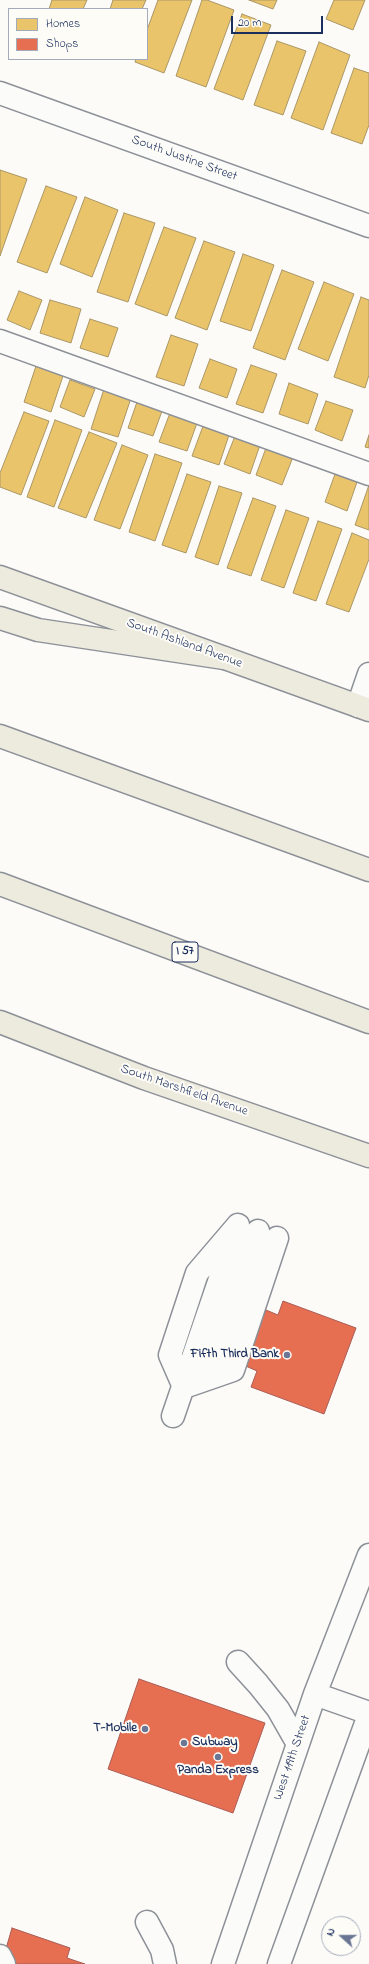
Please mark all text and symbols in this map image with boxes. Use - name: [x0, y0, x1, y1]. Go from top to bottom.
- legend: [8, 8, 148, 60]
- scale bar: [233, 8, 325, 34]
- text: 20 m: [238, 14, 261, 32]
- text: Homes: [46, 15, 80, 33]
- text: Shops: [46, 35, 78, 53]
- street label: South Justine Street: [129, 133, 239, 185]
- street label: South Ashland Avenue: [124, 616, 244, 672]
- road number: I 57: [172, 942, 198, 962]
- street label: South Marshfield Avenue: [118, 1062, 250, 1120]
- place label: Fifth Third Bank: [191, 1347, 279, 1363]
- marker: Fifth Third Bank: [282, 1350, 292, 1360]
- street label: West 119th Street: [271, 1713, 315, 1803]
- place label: T-Mobile: [93, 1721, 137, 1737]
- marker: T-Mobile: [140, 1724, 150, 1734]
- place label: Subway: [192, 1735, 237, 1751]
- marker: Subway: [179, 1738, 189, 1748]
- marker: Panda Express: [213, 1752, 223, 1762]
- place label: Panda Express: [177, 1763, 259, 1779]
- north arrow: [321, 1916, 361, 1956]
- text: N: [322, 1926, 340, 1938]

